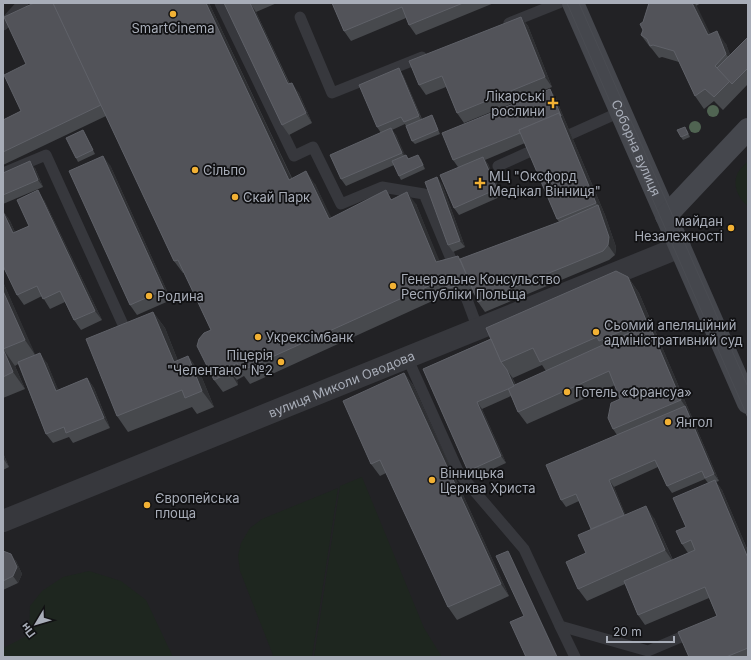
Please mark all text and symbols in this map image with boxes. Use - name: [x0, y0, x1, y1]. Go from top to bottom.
- marker: SmartCinema: [168, 9, 178, 19]
- place label: SmartCinema: [132, 20, 214, 36]
- place label: Лікарські рослини: [485, 88, 545, 119]
- street label: Соборна вулиця: [608, 97, 664, 198]
- marker: Лікарські рослини: [548, 98, 558, 108]
- place label: Сільпо: [203, 162, 246, 178]
- marker: Сільпо: [190, 165, 200, 175]
- place label: МЦ "Оксфорд Медікал Вінниця": [489, 168, 601, 199]
- marker: МЦ "Оксфорд Медікал Вінниця": [474, 177, 486, 189]
- place label: Скай Парк: [243, 189, 310, 205]
- marker: Скай Парк: [230, 192, 240, 202]
- place label: майдан Незалежності: [634, 213, 723, 244]
- marker: майдан Незалежності: [726, 223, 736, 233]
- place label: Генеральне Консульство Республіки Польща: [401, 271, 561, 302]
- marker: Генеральне Консульство Республіки Польща: [388, 281, 398, 291]
- place label: Родина: [157, 288, 204, 304]
- marker: Родина: [144, 291, 154, 301]
- place label: Сьомий апеляційний адміністративний суд: [604, 317, 743, 348]
- marker: Сьомий апеляційний адміністративний суд: [591, 327, 601, 337]
- place label: Укрексімбанк: [266, 329, 353, 345]
- marker: Укрексімбанк: [253, 332, 263, 342]
- place label: Піцерія "Челентано" №2: [167, 347, 273, 378]
- street label: вулиця Миколи Оводова: [266, 347, 417, 421]
- marker: Піцерія "Челентано" №2: [276, 357, 286, 367]
- place label: Готель «Франсуа»: [575, 384, 692, 400]
- marker: Готель «Франсуа»: [562, 387, 572, 397]
- place label: Янгол: [676, 414, 713, 430]
- marker: Янгол: [663, 417, 673, 427]
- place label: Вінницька Церква Христа: [440, 465, 536, 496]
- marker: Вінницька Церква Христа: [427, 475, 437, 485]
- place label: Європейська площа: [155, 490, 240, 521]
- marker: Європейська площа: [142, 500, 152, 510]
- north arrow: [16, 604, 56, 644]
- scale bar: [607, 618, 674, 644]
- text: Пн: [18, 620, 38, 640]
- text: 20 m: [613, 624, 642, 639]

